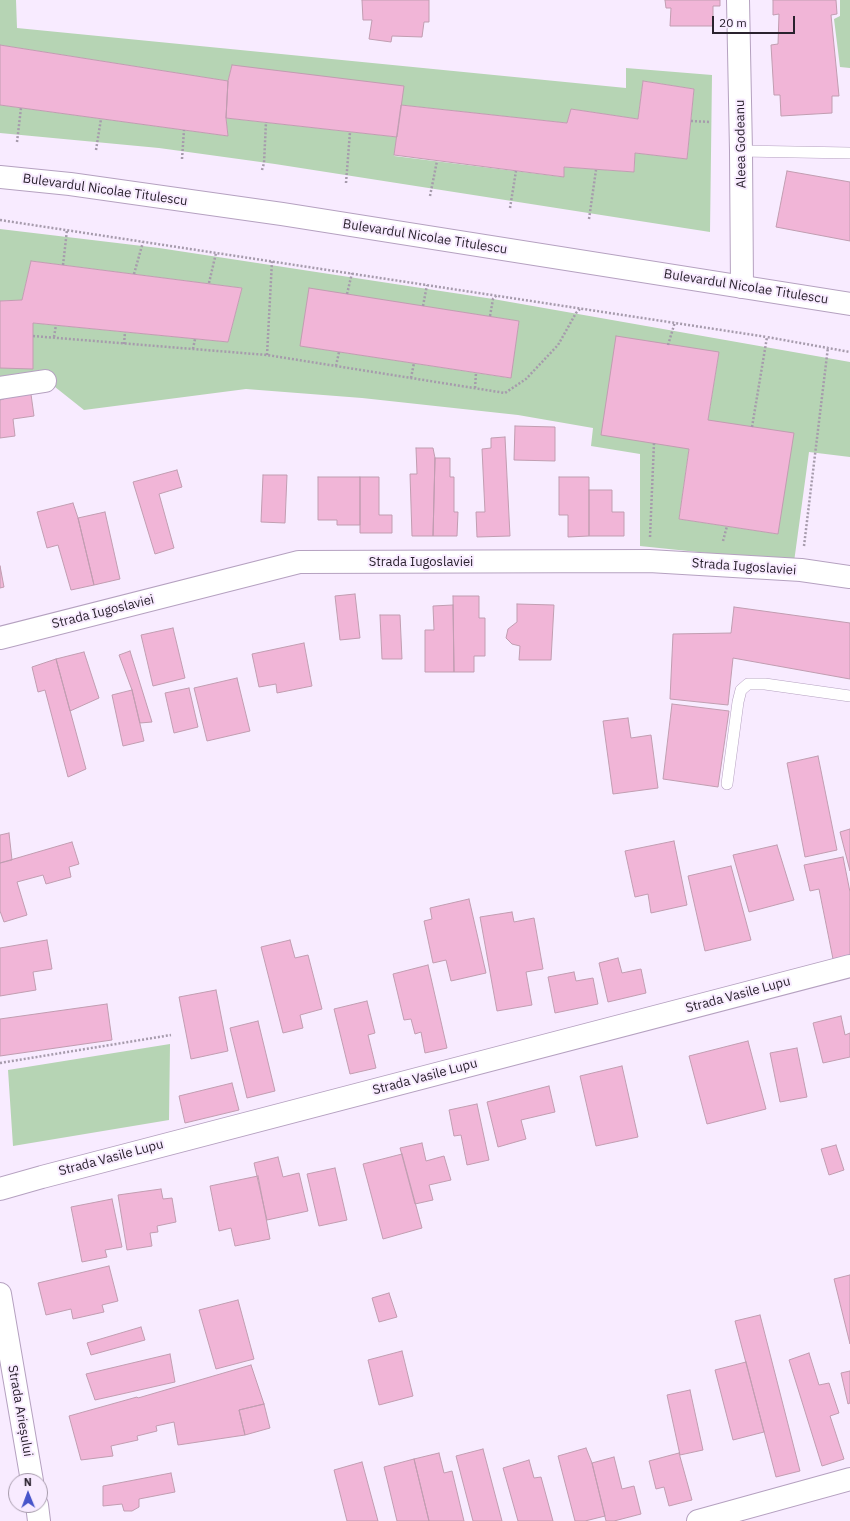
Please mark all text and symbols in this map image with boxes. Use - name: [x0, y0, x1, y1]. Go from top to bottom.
- scale bar: [714, 8, 797, 34]
- text: 20 m: [719, 15, 747, 30]
- street label: Aleea Godeanu: [732, 99, 750, 189]
- street label: Bulevardul Nicolae Titulescu: [22, 171, 188, 209]
- street label: Bulevardul Nicolae Titulescu: [342, 216, 508, 258]
- street label: Bulevardul Nicolae Titulescu: [663, 266, 829, 308]
- street label: Strada Iugoslaviei: [369, 554, 473, 570]
- street label: Strada Iugoslaviei: [691, 556, 797, 578]
- street label: Strada Iugoslaviei: [50, 592, 156, 632]
- street label: Strada Vasile Lupu: [684, 974, 792, 1016]
- street label: Strada Vasile Lupu: [371, 1056, 479, 1098]
- street label: Strada Vasile Lupu: [57, 1137, 165, 1179]
- street label: Strada Arieșului: [4, 1364, 36, 1458]
- north arrow: [8, 1473, 48, 1513]
- text: N: [24, 1475, 32, 1489]

